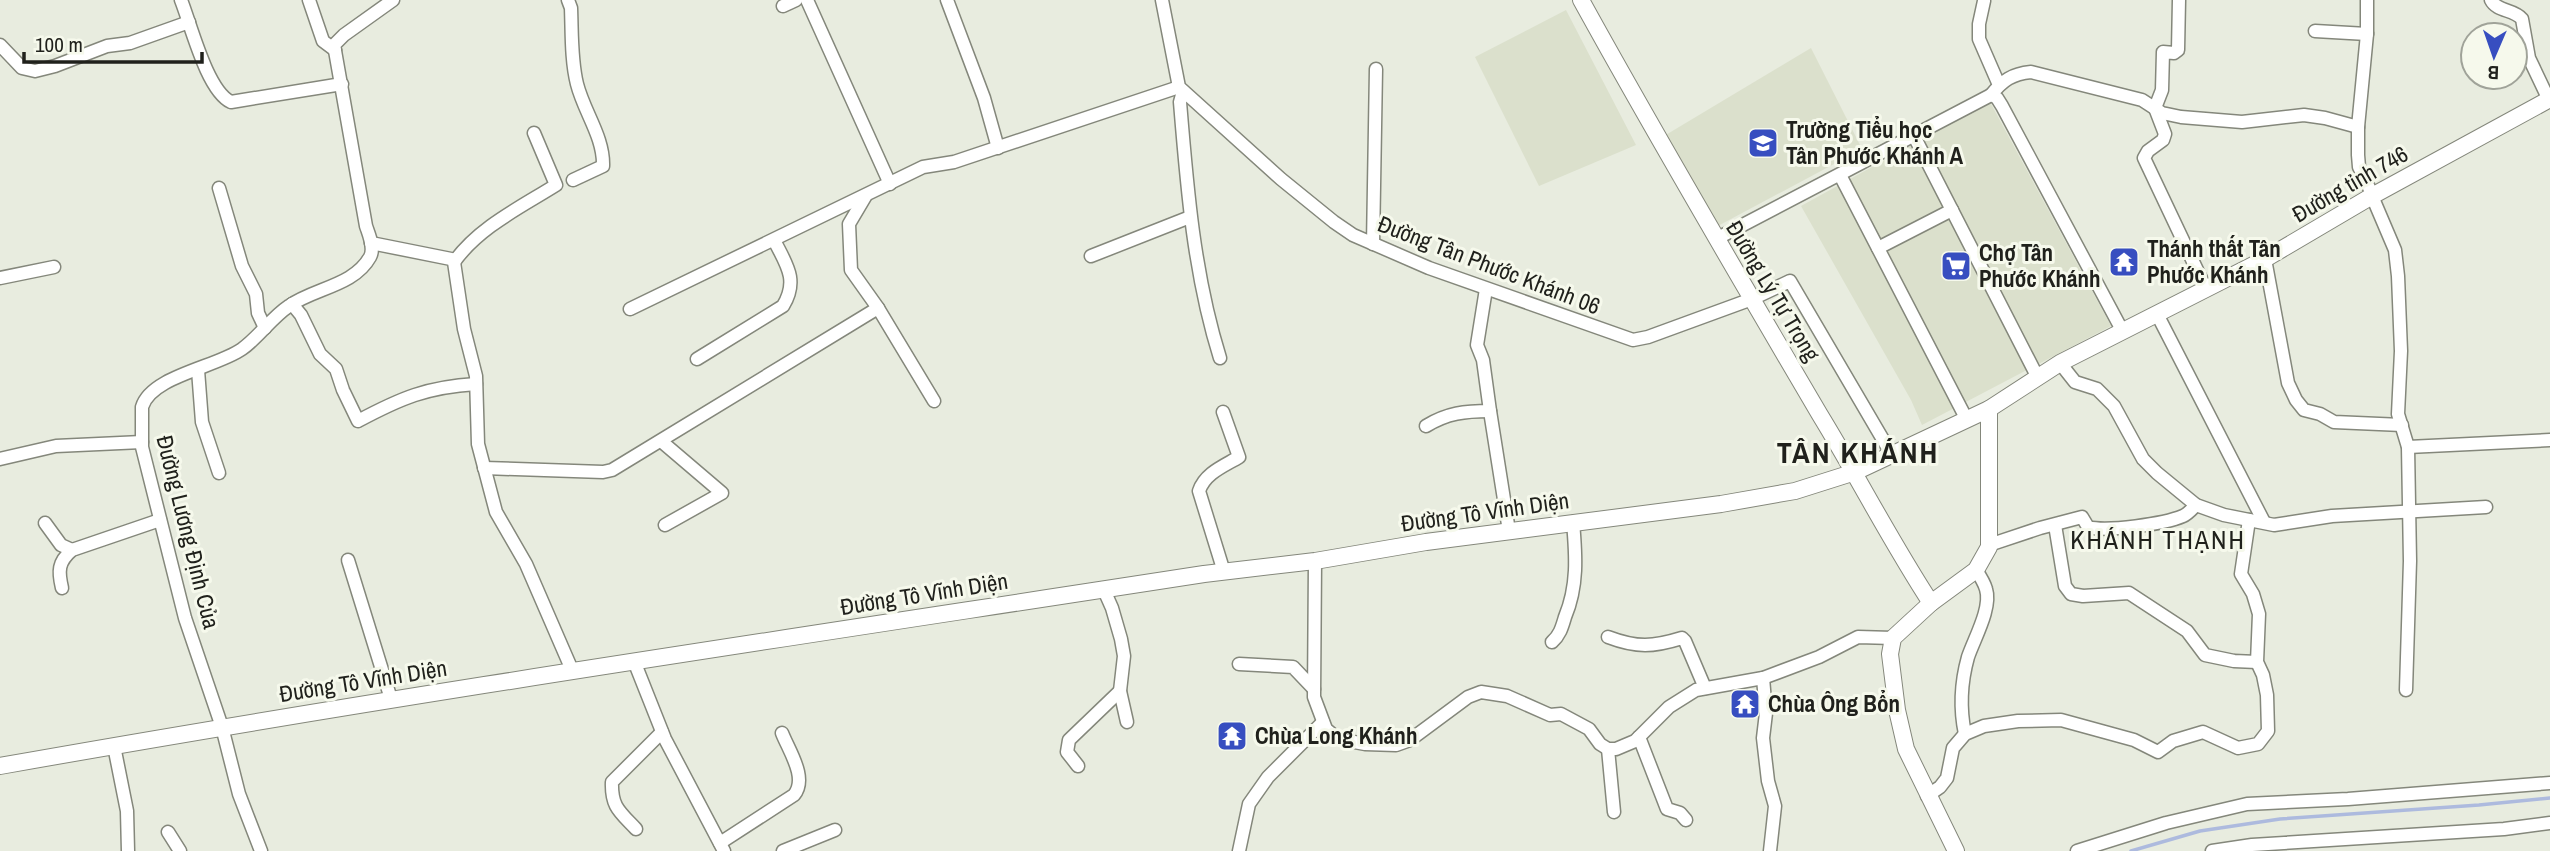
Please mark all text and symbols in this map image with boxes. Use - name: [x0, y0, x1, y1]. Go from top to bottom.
- scale bar: [24, 21, 203, 65]
- north arrow: [2459, 21, 2529, 91]
- text: 100 m: [35, 30, 83, 59]
- text: B: [2487, 60, 2499, 86]
- place label: Trường Tiểu học Tân Phước Khánh A: [1786, 114, 1964, 171]
- school or university icon: Trường Tiểu học Tân Phước Khánh A: [1746, 126, 1780, 160]
- street label: Đường tỉnh 746: [2286, 138, 2413, 229]
- street label: Đường Tân Phước Khánh 06: [1373, 208, 1605, 321]
- street label: Đường Lý Tự Trọng: [1719, 215, 1828, 367]
- place label: Thánh thất Tân Phước Khánh: [2147, 233, 2281, 290]
- place label: Chợ Tân Phước Khánh: [1979, 237, 2101, 294]
- temple icon: Thánh thất Tân Phước Khánh: [2107, 245, 2141, 279]
- supermarket icon: Chợ Tân Phước Khánh: [1939, 249, 1973, 283]
- street label: Đường Lương Định Của: [149, 432, 228, 632]
- district label: TÂN KHÁNH: [1777, 432, 1939, 472]
- street label: Đường Tô Vĩnh Diện: [1399, 484, 1571, 539]
- district label: KHÁNH THẠNH: [2070, 522, 2246, 557]
- street label: Đường Tô Vĩnh Diện: [838, 565, 1010, 622]
- street label: Đường Tô Vĩnh Diện: [277, 652, 449, 709]
- temple icon: Chùa Ông Bổn: [1728, 687, 1762, 721]
- place label: Chùa Ông Bổn: [1768, 688, 1900, 719]
- temple icon: Chùa Long Khánh: [1215, 719, 1249, 753]
- place label: Chùa Long Khánh: [1255, 720, 1417, 751]

